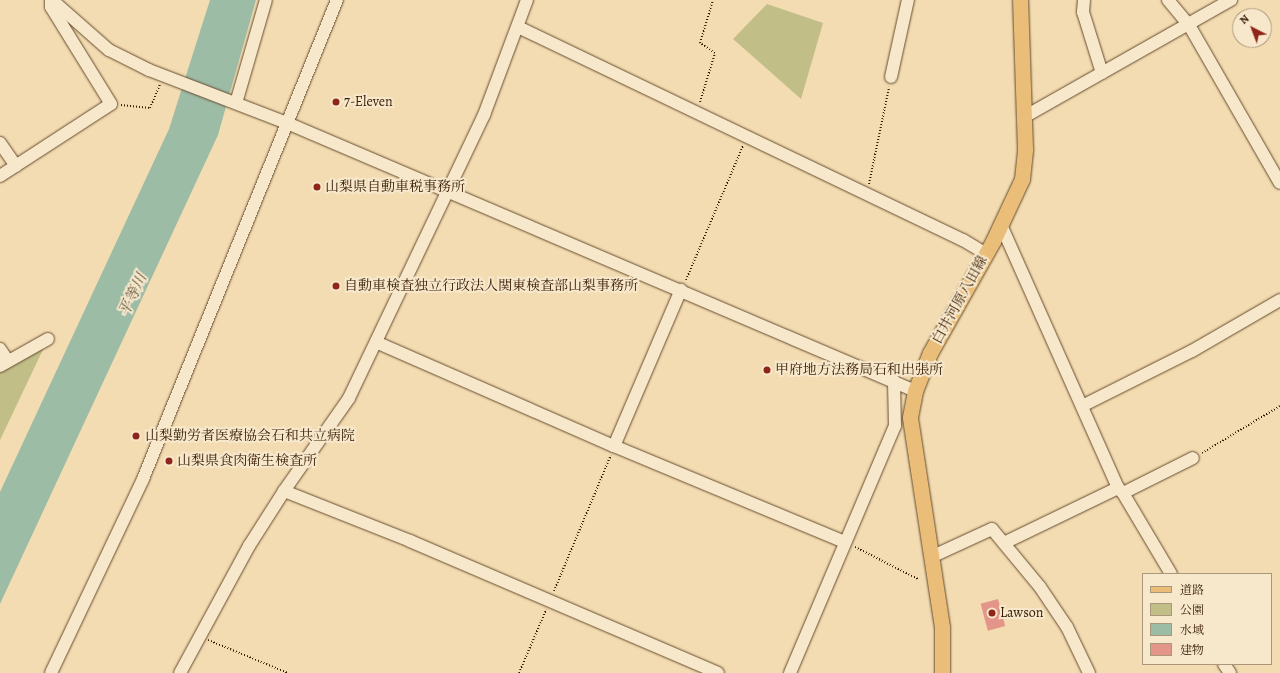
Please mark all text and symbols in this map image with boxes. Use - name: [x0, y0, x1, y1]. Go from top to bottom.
- north arrow: [1232, 8, 1272, 48]
- text: N: [1236, 11, 1252, 28]
- place label: 7-Eleven: [344, 94, 393, 110]
- marker: 7-Eleven: [331, 97, 341, 107]
- place label: 山梨県自動車税事務所: [325, 179, 465, 195]
- marker: 山梨県自動車税事務所: [312, 182, 322, 192]
- street label: 白井河原八田線: [929, 253, 991, 347]
- water label: 平等川: [115, 271, 151, 319]
- place label: 自動車検査独立行政法人関東検査部山梨事務所: [344, 278, 638, 294]
- marker: 自動車検査独立行政法人関東検査部山梨事務所: [331, 281, 341, 291]
- place label: 甲府地方法務局石和出張所: [775, 362, 943, 378]
- marker: 甲府地方法務局石和出張所: [762, 365, 772, 375]
- place label: 山梨勤労者医療協会石和共立病院: [145, 428, 355, 444]
- marker: 山梨勤労者医療協会石和共立病院: [130, 430, 142, 442]
- place label: 山梨県食肉衛生検査所: [177, 453, 317, 469]
- marker: 山梨県食肉衛生検査所: [164, 456, 174, 466]
- legend: [1142, 573, 1272, 665]
- text: 道路: [1180, 582, 1204, 598]
- text: 公園: [1180, 602, 1204, 618]
- place label: Lawson: [1000, 605, 1043, 621]
- marker: Lawson: [987, 608, 997, 618]
- text: 水域: [1180, 622, 1204, 638]
- text: 建物: [1180, 642, 1204, 658]

